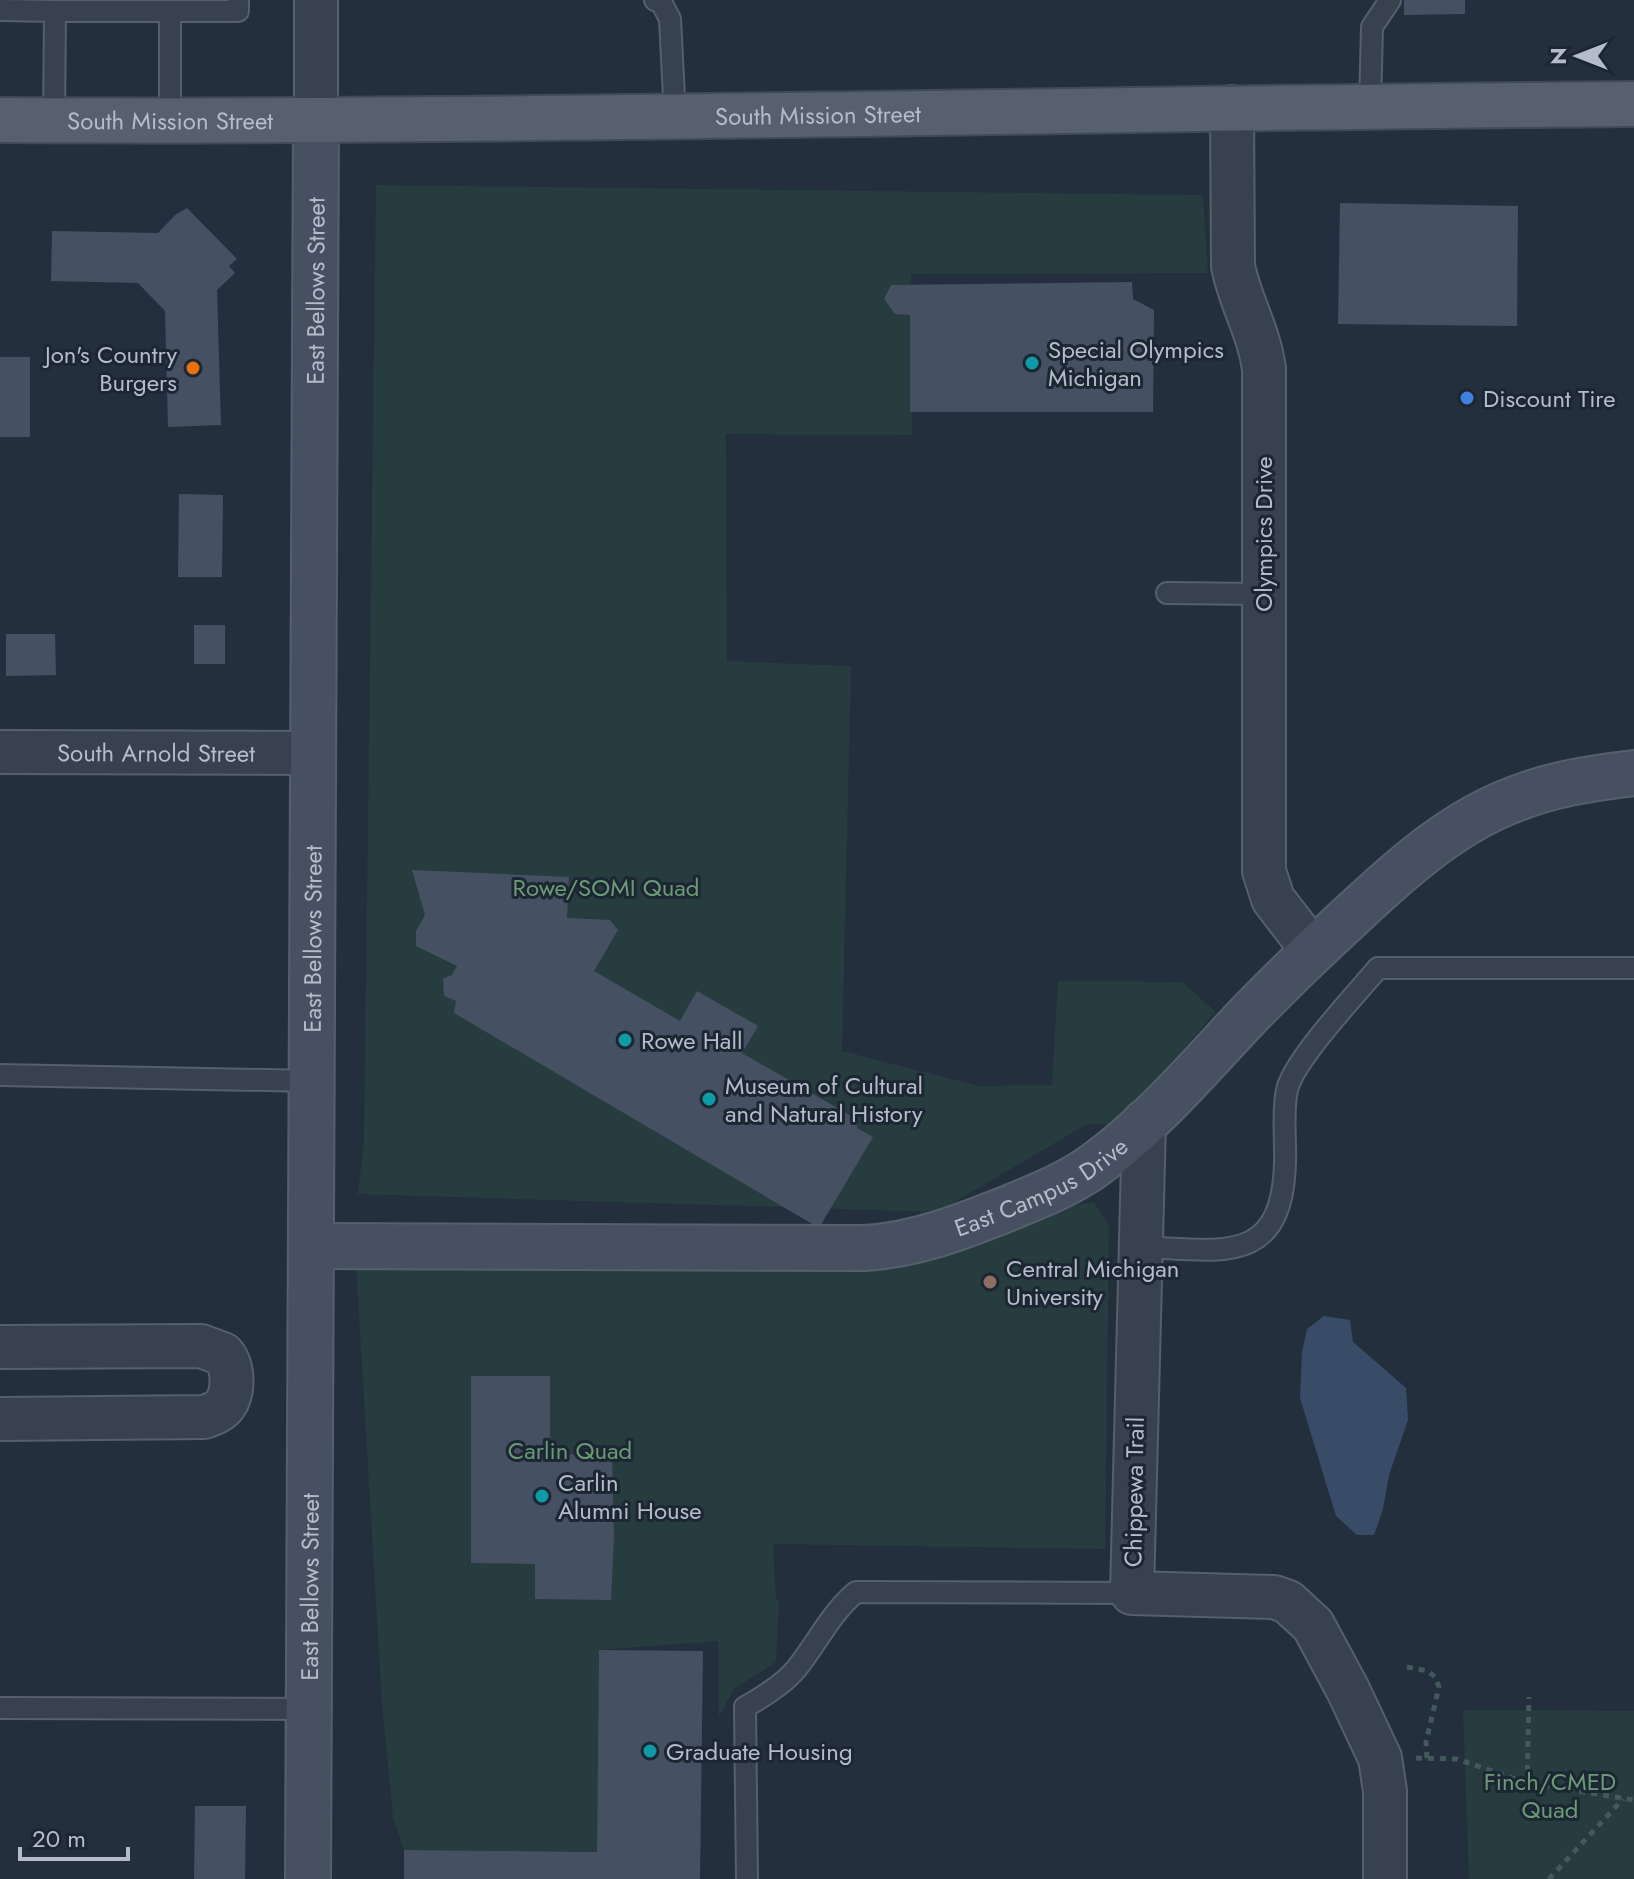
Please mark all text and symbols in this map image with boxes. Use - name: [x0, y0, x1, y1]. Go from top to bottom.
- north arrow: [1538, 16, 1618, 96]
- text: N: [1542, 47, 1574, 65]
- street label: South Mission Street: [715, 96, 921, 134]
- street label: South Mission Street: [67, 103, 273, 138]
- street label: East Bellows Street: [297, 197, 333, 385]
- place label: Special Olympics Michigan: [1048, 332, 1224, 395]
- place label: Jon's Country Burgers: [42, 337, 177, 400]
- marker: Special Olympics Michigan: [1023, 354, 1041, 372]
- marker: Jon's Country Burgers: [184, 359, 202, 377]
- place label: Discount Tire: [1483, 381, 1616, 416]
- marker: Discount Tire: [1458, 389, 1476, 407]
- street label: Olympics Drive: [1246, 456, 1281, 612]
- street label: South Arnold Street: [57, 735, 255, 770]
- street label: East Bellows Street: [294, 845, 330, 1033]
- park label: Rowe/SOMI Quad: [512, 870, 700, 905]
- place label: Rowe Hall: [641, 1023, 742, 1058]
- marker: Rowe Hall: [616, 1031, 634, 1049]
- place label: Museum of Cultural and Natural History: [725, 1068, 923, 1131]
- marker: Museum of Cultural and Natural History: [700, 1090, 718, 1108]
- street label: East Campus Drive: [949, 1129, 1135, 1245]
- place label: Central Michigan University: [1006, 1251, 1179, 1314]
- marker: Central Michigan University: [981, 1273, 999, 1291]
- street label: Chippewa Trail: [1115, 1416, 1153, 1568]
- park label: Carlin Quad: [508, 1433, 632, 1468]
- place label: Carlin Alumni House: [558, 1465, 702, 1528]
- marker: Carlin Alumni House: [533, 1487, 551, 1505]
- street label: East Bellows Street: [291, 1493, 327, 1681]
- place label: Graduate Housing: [666, 1734, 853, 1769]
- marker: Graduate Housing: [641, 1742, 659, 1760]
- park label: Finch/CMED Quad: [1484, 1764, 1616, 1827]
- scale bar: [20, 1811, 128, 1861]
- text: 20 m: [32, 1821, 86, 1856]

